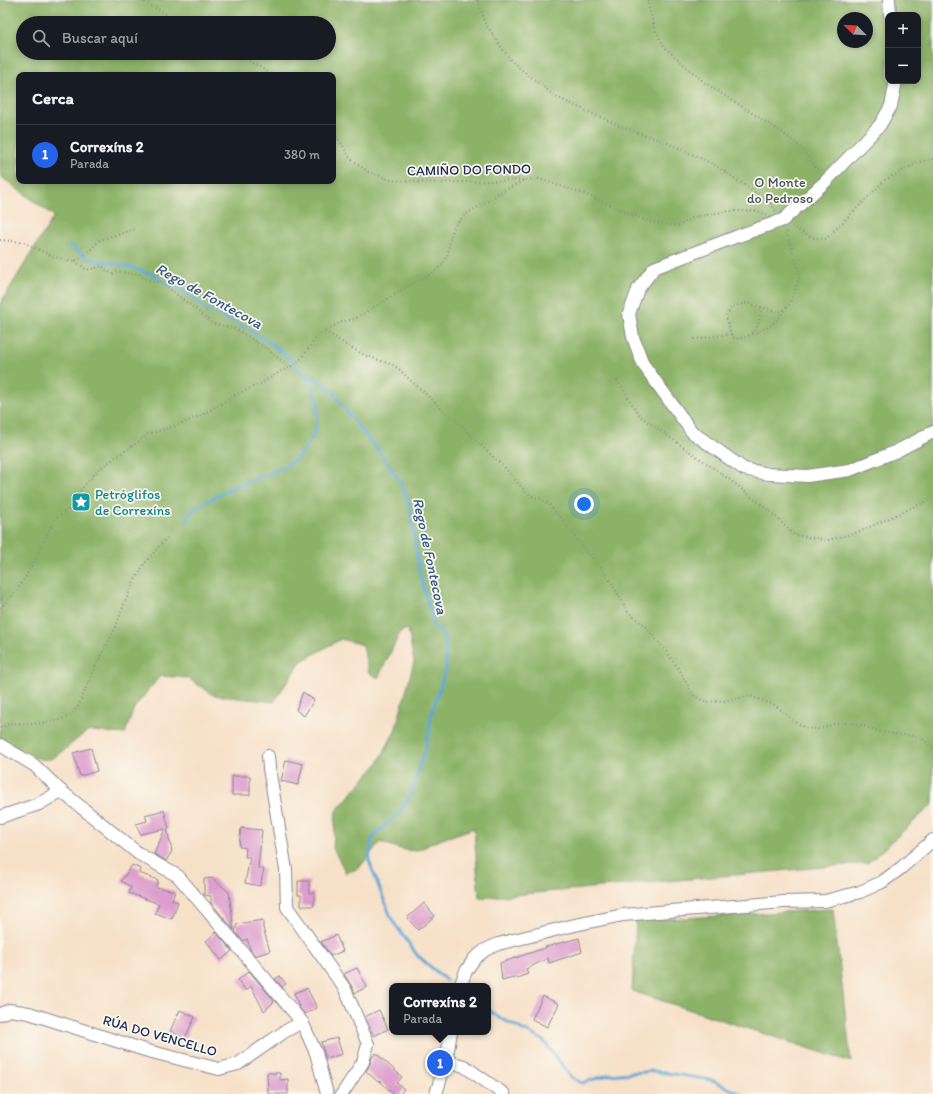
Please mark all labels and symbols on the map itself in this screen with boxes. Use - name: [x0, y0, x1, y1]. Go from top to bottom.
- north arrow: [837, 12, 873, 48]
- street label: CAMIÑO DO FONDO: [407, 160, 531, 180]
- park label: O Monte do Pedroso: [747, 174, 813, 207]
- water label: Rego de Fontecova: [153, 259, 265, 333]
- place label: Petróglifos de Correxíns: [95, 486, 170, 519]
- place icon: Petróglifos de Correxíns: [70, 491, 92, 513]
- your location: [574, 494, 594, 514]
- water label: Rego de Fontecova: [409, 496, 451, 616]
- street label: RÚA DO VENCELLO: [101, 1012, 219, 1060]
- pin: 1: [427, 1048, 453, 1078]

